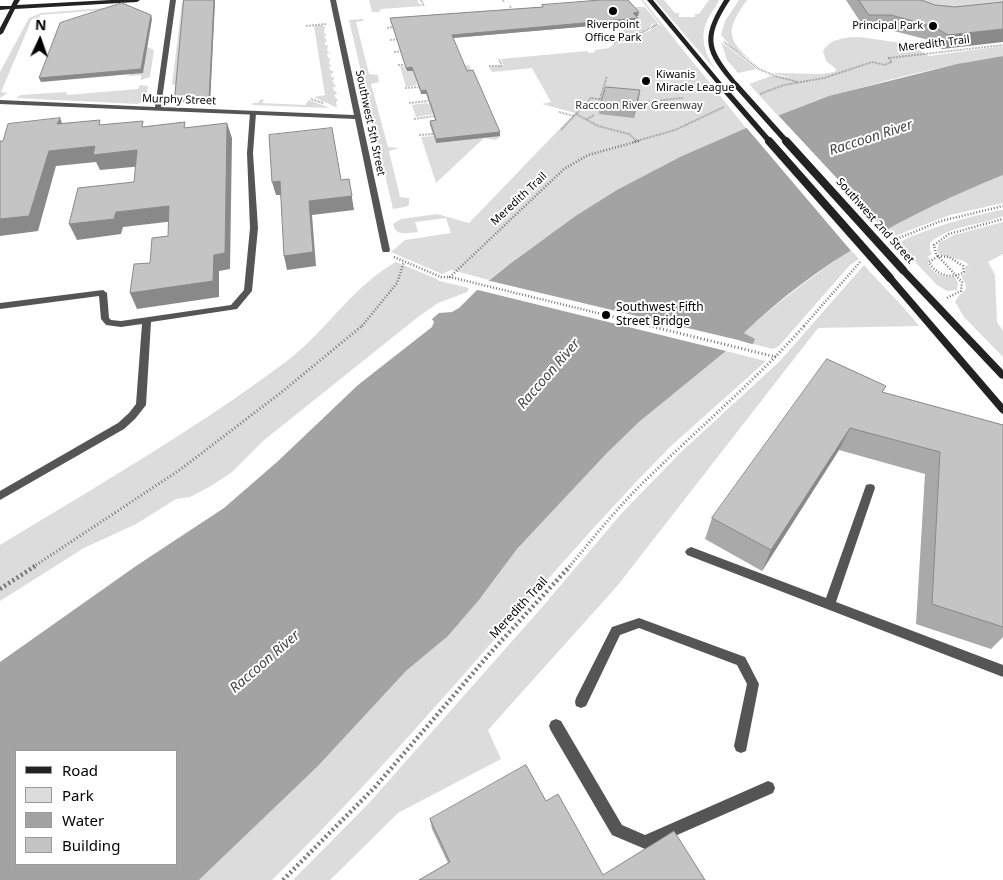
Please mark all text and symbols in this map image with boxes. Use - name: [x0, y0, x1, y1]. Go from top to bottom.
- marker: Riverpoint Office Park: [607, 5, 619, 17]
- north arrow: [15, 15, 65, 65]
- text: N: [35, 15, 47, 34]
- place label: Riverpoint Office Park: [585, 18, 641, 44]
- place label: Principal Park: [852, 19, 923, 33]
- marker: Principal Park: [927, 20, 939, 32]
- street label: Meredith Trail: [898, 33, 970, 55]
- place label: Kiwanis Miracle League: [656, 68, 734, 94]
- street label: Southwest 5th Street: [352, 69, 388, 177]
- marker: Kiwanis Miracle League: [640, 75, 652, 87]
- street label: Murphy Street: [142, 92, 216, 108]
- park label: Raccoon River Greenway: [575, 99, 703, 113]
- water label: Raccoon River: [827, 117, 915, 159]
- street label: Meredith Trail: [488, 170, 550, 228]
- street label: Southwest 2nd Street: [833, 175, 917, 267]
- place label: Southwest Fifth Street Bridge: [616, 301, 704, 329]
- marker: Southwest Fifth Street Bridge: [600, 309, 612, 321]
- water label: Raccoon River: [514, 336, 584, 412]
- street label: Meredith Trail: [487, 574, 551, 642]
- water label: Raccoon River: [227, 627, 303, 697]
- legend: [15, 750, 178, 865]
- text: Road: [62, 760, 98, 780]
- text: Park: [62, 785, 94, 805]
- text: Water: [62, 810, 104, 830]
- text: Building: [62, 835, 120, 855]

